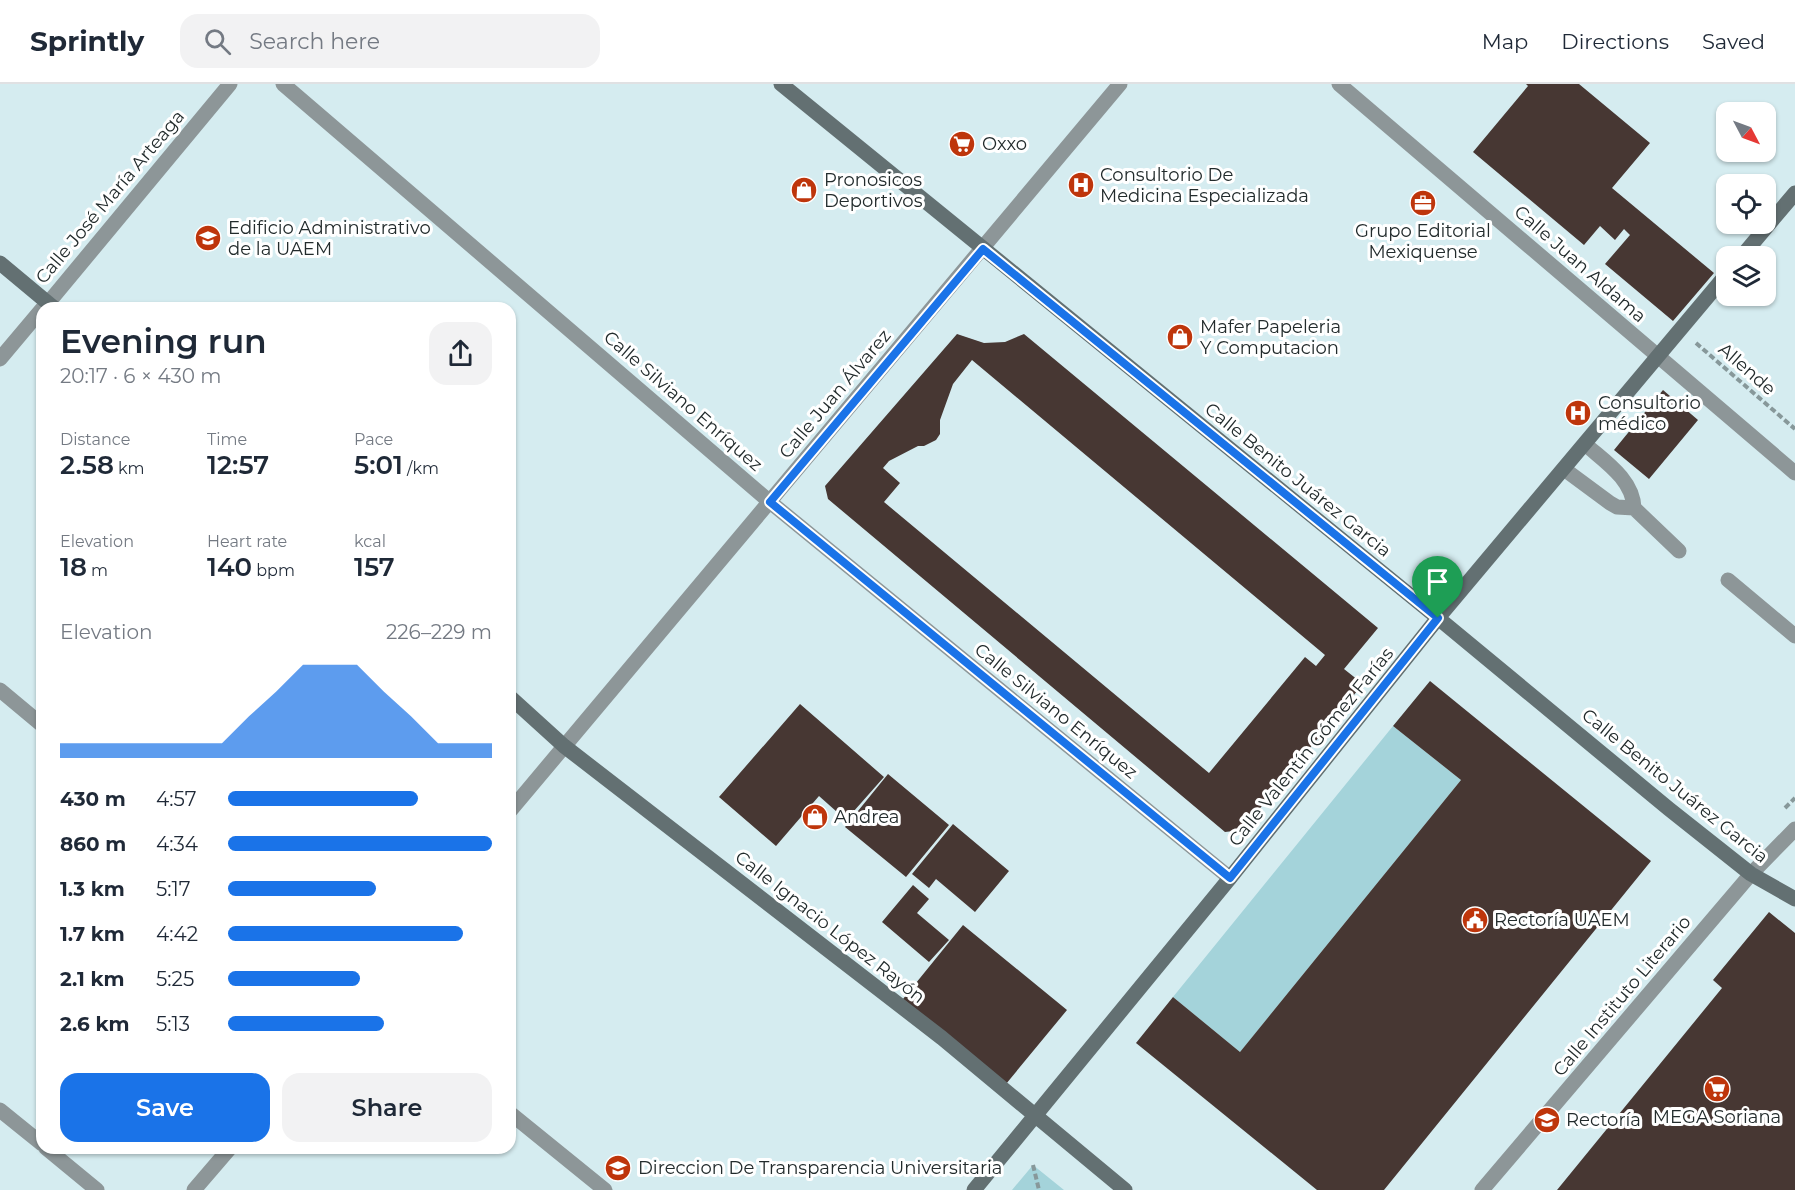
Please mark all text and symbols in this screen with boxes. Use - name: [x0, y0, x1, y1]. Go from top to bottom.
- search box: [180, 14, 600, 68]
- text: Sprintly: [30, 24, 144, 58]
- icon: search: [201, 25, 234, 58]
- text: Search here: [249, 28, 380, 55]
- text: Map: [1482, 29, 1528, 54]
- text: Directions: [1561, 29, 1669, 54]
- text: Saved: [1702, 29, 1765, 54]
- north arrow: [1716, 102, 1776, 162]
- map controls: [1716, 102, 1776, 306]
- street label: Calle José María Arteaga: [31, 106, 189, 288]
- supermarket icon: Oxxo: [947, 129, 977, 159]
- place label: Oxxo: [982, 133, 1027, 155]
- place label: Consultorio De Medicina Especializada: [1100, 164, 1309, 207]
- place label: Pronosicos Deportivos: [824, 169, 923, 212]
- hospital icon: Consultorio De Medicina Especializada: [1066, 170, 1096, 200]
- button: locate: [1716, 174, 1776, 234]
- shop icon: Pronosicos Deportivos: [789, 175, 819, 205]
- office icon: Grupo Editorial Mexiquense: [1408, 188, 1438, 218]
- street label: Calle Juan Aldama: [1510, 201, 1650, 327]
- place label: Edificio Administrativo de la UAEM: [228, 217, 431, 260]
- place label: Grupo Editorial Mexiquense: [1355, 220, 1491, 263]
- school or university icon: Edificio Administrativo de la UAEM: [193, 223, 223, 253]
- button: layers: [1716, 246, 1776, 306]
- place label: Mafer Papeleria Y Computacion: [1200, 316, 1341, 359]
- text: Evening run: [60, 321, 267, 361]
- button: share: [429, 322, 492, 385]
- shop icon: Mafer Papeleria Y Computacion: [1165, 322, 1195, 352]
- street label: Calle Juan Álvarez: [775, 325, 895, 463]
- street label: Calle Silviano Enríquez: [599, 326, 767, 476]
- street label: Allende: [1714, 338, 1780, 400]
- text: 20:17 · 6 × 430 m: [60, 364, 221, 388]
- place label: Consultorio médico: [1598, 392, 1701, 435]
- street label: Calle Benito Juárez Garcia: [1200, 398, 1396, 562]
- hospital icon: Consultorio médico: [1563, 398, 1593, 428]
- text: Distance: [60, 430, 130, 449]
- text: Time: [207, 430, 247, 449]
- text: Pace: [354, 430, 393, 449]
- text: 2.58: [60, 449, 114, 481]
- text: 12:57: [207, 449, 269, 481]
- text: 5:01: [354, 449, 403, 481]
- text: km: [114, 459, 145, 478]
- text: /km: [403, 459, 439, 478]
- text: Elevation: [60, 532, 134, 551]
- text: Heart rate: [207, 532, 287, 551]
- text: kcal: [354, 532, 386, 551]
- text: 18: [60, 551, 87, 583]
- text: 140: [207, 551, 252, 583]
- text: 157: [354, 551, 395, 583]
- pin: [1412, 556, 1463, 618]
- text: m: [87, 561, 108, 580]
- text: bpm: [252, 561, 295, 580]
- icon: arrive: [1421, 565, 1454, 598]
- text: Elevation: [60, 620, 152, 644]
- text: 226–229 m: [386, 620, 492, 644]
- street label: Calle Silviano Enríquez: [970, 639, 1142, 783]
- street label: Calle Valentín Gómez Farías: [1224, 643, 1398, 851]
- street label: Calle Benito Juárez Garcia: [1577, 704, 1773, 868]
- text: 430 m: [60, 787, 126, 811]
- text: 4:57: [156, 787, 196, 811]
- shop icon: Andrea: [800, 802, 830, 832]
- place label: Andrea: [834, 806, 900, 828]
- text: 860 m: [60, 832, 126, 856]
- text: 4:34: [156, 832, 198, 856]
- street label: Calle Ignacio López Rayón: [731, 846, 929, 1008]
- text: 1.3 km: [60, 877, 125, 901]
- text: 5:17: [156, 877, 191, 901]
- public building icon: Rectoría UAEM: [1460, 905, 1490, 935]
- place label: Rectoría UAEM: [1494, 909, 1630, 931]
- street label: Calle Instituto Literario: [1548, 911, 1696, 1081]
- text: 1.7 km: [60, 922, 125, 946]
- text: 4:42: [156, 922, 198, 946]
- text: 2.1 km: [60, 967, 124, 991]
- text: 5:25: [156, 967, 194, 991]
- text: 2.6 km: [60, 1012, 129, 1036]
- text: 5:13: [156, 1012, 190, 1036]
- button: Save: [60, 1073, 270, 1142]
- button: Share: [282, 1073, 492, 1142]
- supermarket icon: MEGA Soriana: [1702, 1074, 1732, 1104]
- school or university icon: Rectoría: [1532, 1105, 1562, 1135]
- place label: MEGA Soriana: [1653, 1106, 1781, 1128]
- place label: Rectoría: [1566, 1109, 1641, 1131]
- school or university icon: Direccion De Transparencia Universitaria: [603, 1153, 633, 1183]
- place label: Direccion De Transparencia Universitaria: [638, 1157, 1003, 1179]

